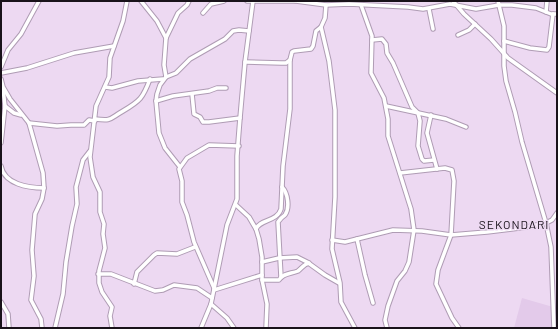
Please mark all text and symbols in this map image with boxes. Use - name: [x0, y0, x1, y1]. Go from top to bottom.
- district label: SEKONDARI: [479, 217, 549, 231]

